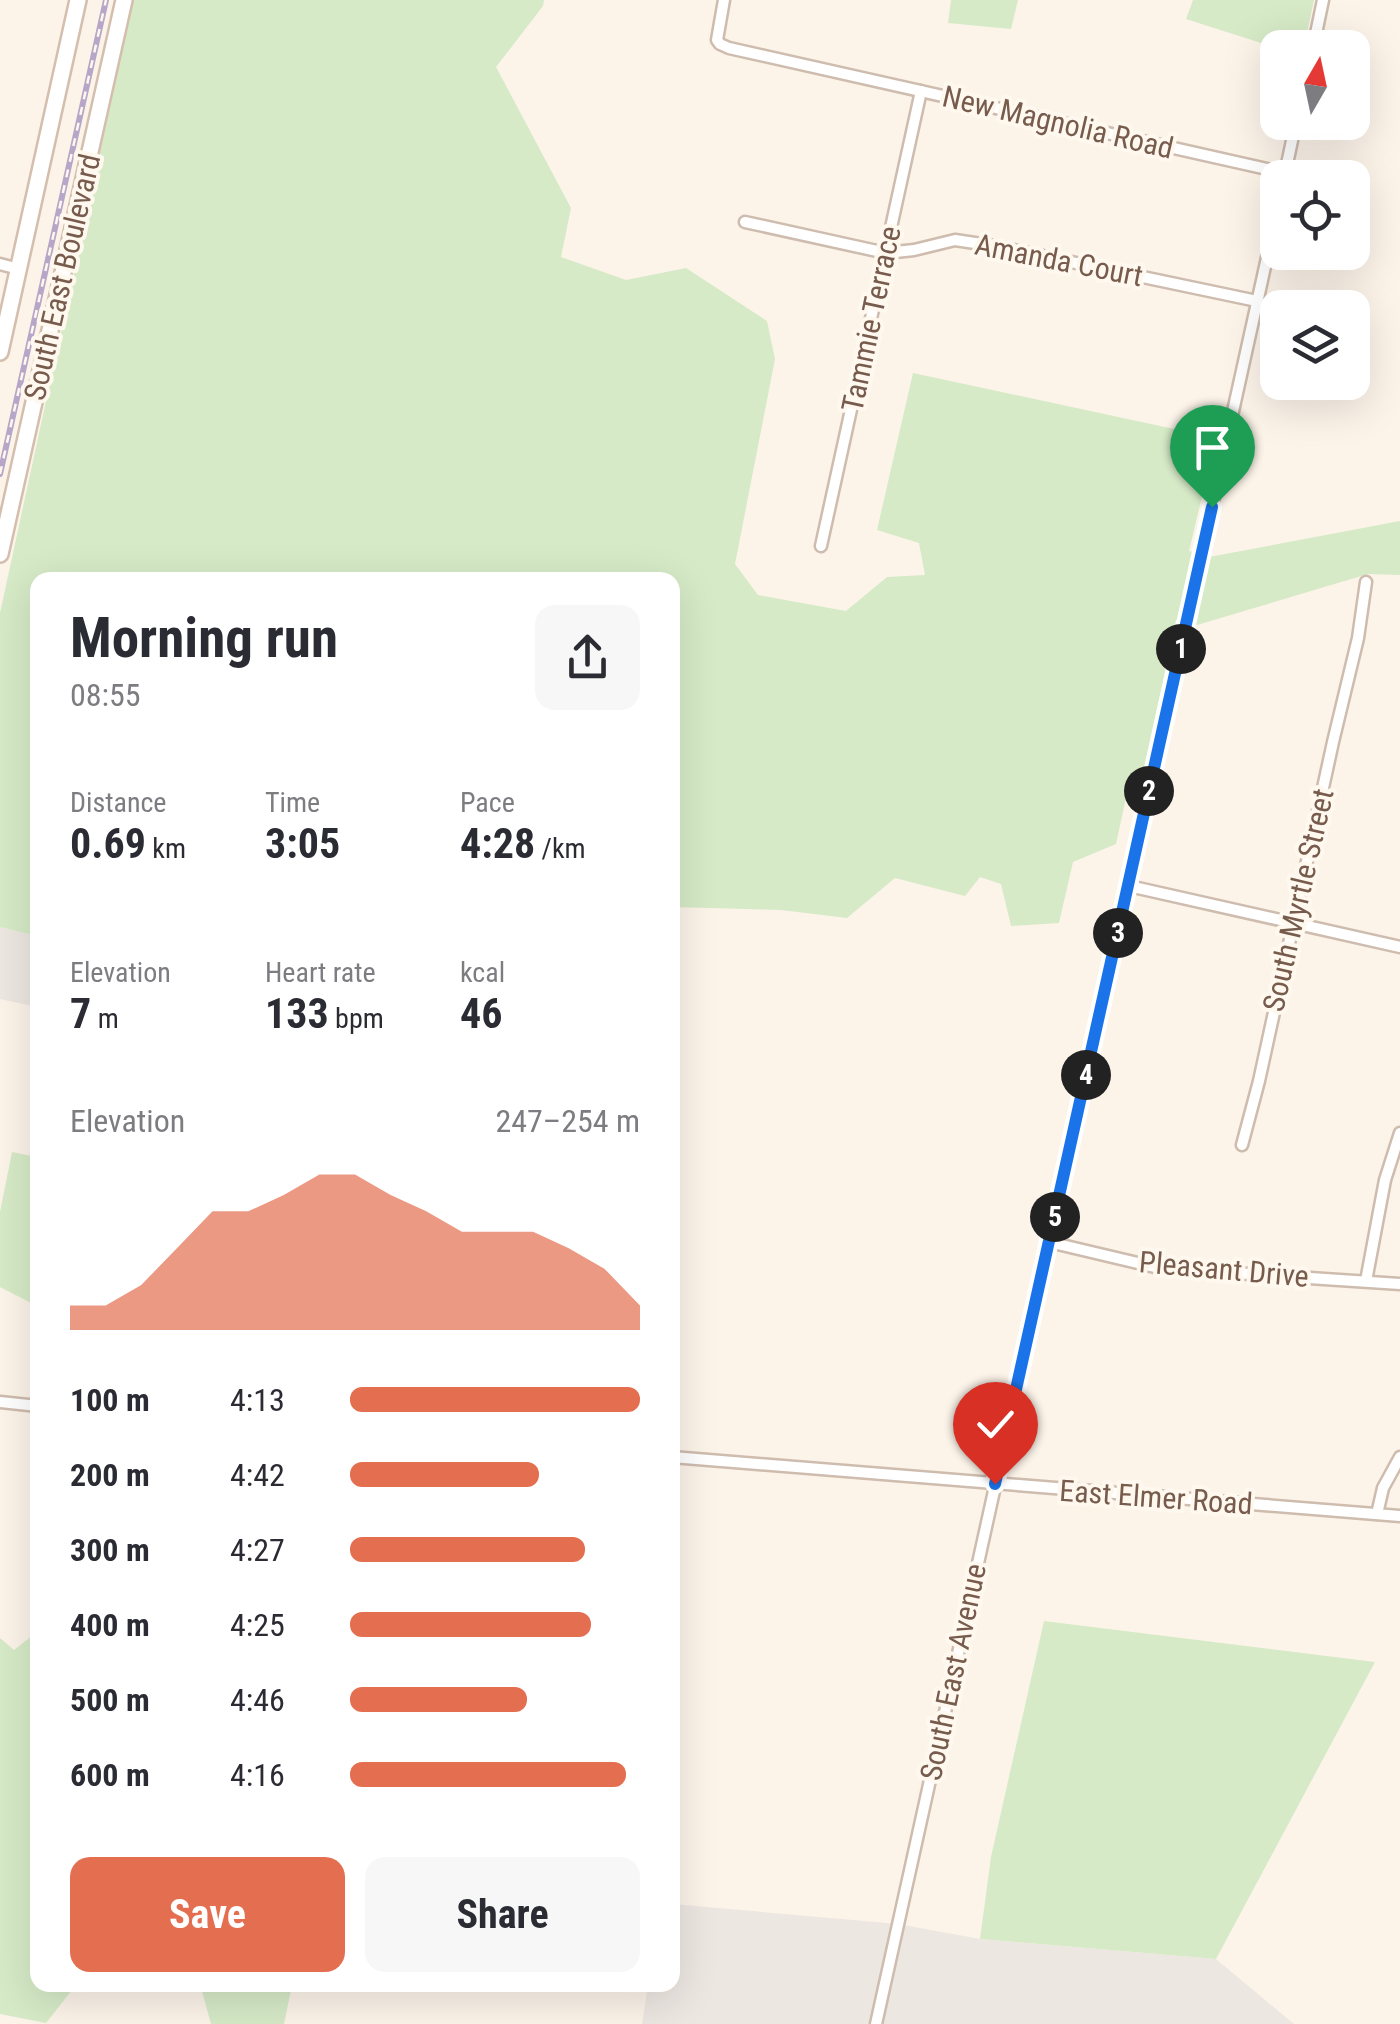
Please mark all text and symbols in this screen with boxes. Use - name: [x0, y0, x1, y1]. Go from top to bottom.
- north arrow: [1260, 30, 1370, 140]
- map controls: [1260, 30, 1370, 400]
- street label: New Magnolia Road: [939, 78, 1177, 166]
- street label: South East Boulevard: [17, 151, 107, 403]
- button: locate: [1260, 160, 1370, 270]
- street label: Tammie Terrace: [834, 223, 908, 415]
- street label: Amanda Court: [972, 227, 1146, 293]
- button: layers: [1260, 290, 1370, 400]
- pin: [1170, 405, 1255, 508]
- icon: arrive: [1185, 420, 1240, 475]
- button: share: [535, 605, 640, 710]
- text: Morning run: [70, 606, 338, 670]
- pin: 1: [1156, 624, 1206, 674]
- text: 1: [1174, 632, 1188, 665]
- text: 08:55: [70, 676, 141, 714]
- pin: 2: [1124, 766, 1174, 816]
- text: 2: [1142, 774, 1156, 807]
- street label: South Myrtle Street: [1255, 785, 1341, 1015]
- text: Distance: [70, 786, 167, 819]
- text: Time: [265, 786, 320, 819]
- text: Pace: [460, 786, 515, 819]
- text: 0.69: [70, 819, 146, 868]
- text: 3:05: [265, 819, 340, 868]
- text: 4:28: [460, 819, 535, 868]
- text: km: [146, 832, 186, 865]
- text: /km: [535, 832, 586, 865]
- pin: 3: [1093, 908, 1143, 958]
- text: 3: [1111, 916, 1125, 949]
- text: Elevation: [70, 956, 171, 989]
- text: Heart rate: [265, 956, 376, 989]
- text: kcal: [460, 956, 505, 989]
- text: 7: [70, 989, 91, 1038]
- text: 133: [265, 989, 329, 1038]
- text: 46: [460, 989, 502, 1038]
- text: m: [91, 1002, 119, 1035]
- text: bpm: [329, 1002, 384, 1035]
- pin: 4: [1061, 1050, 1111, 1100]
- text: 4: [1079, 1058, 1093, 1091]
- text: Elevation: [70, 1102, 185, 1140]
- text: 247–254 m: [495, 1102, 640, 1140]
- pin: 5: [1030, 1192, 1080, 1242]
- text: 5: [1048, 1200, 1062, 1233]
- street label: Pleasant Drive: [1138, 1244, 1310, 1294]
- text: 100 m: [70, 1381, 150, 1419]
- text: 4:13: [230, 1381, 285, 1419]
- pin: [953, 1382, 1038, 1485]
- icon: check: [968, 1397, 1023, 1452]
- text: 200 m: [70, 1456, 150, 1494]
- text: 4:42: [230, 1456, 285, 1494]
- street label: East Elmer Road: [1058, 1473, 1254, 1521]
- text: 300 m: [70, 1531, 150, 1569]
- text: 4:27: [230, 1531, 285, 1569]
- street label: South East Avenue: [913, 1561, 993, 1783]
- text: 400 m: [70, 1606, 150, 1644]
- text: 4:25: [230, 1606, 285, 1644]
- text: 500 m: [70, 1681, 150, 1719]
- text: 4:46: [230, 1681, 285, 1719]
- text: 600 m: [70, 1756, 150, 1794]
- text: 4:16: [230, 1756, 285, 1794]
- button: Save: [70, 1857, 345, 1972]
- button: Share: [365, 1857, 640, 1972]

